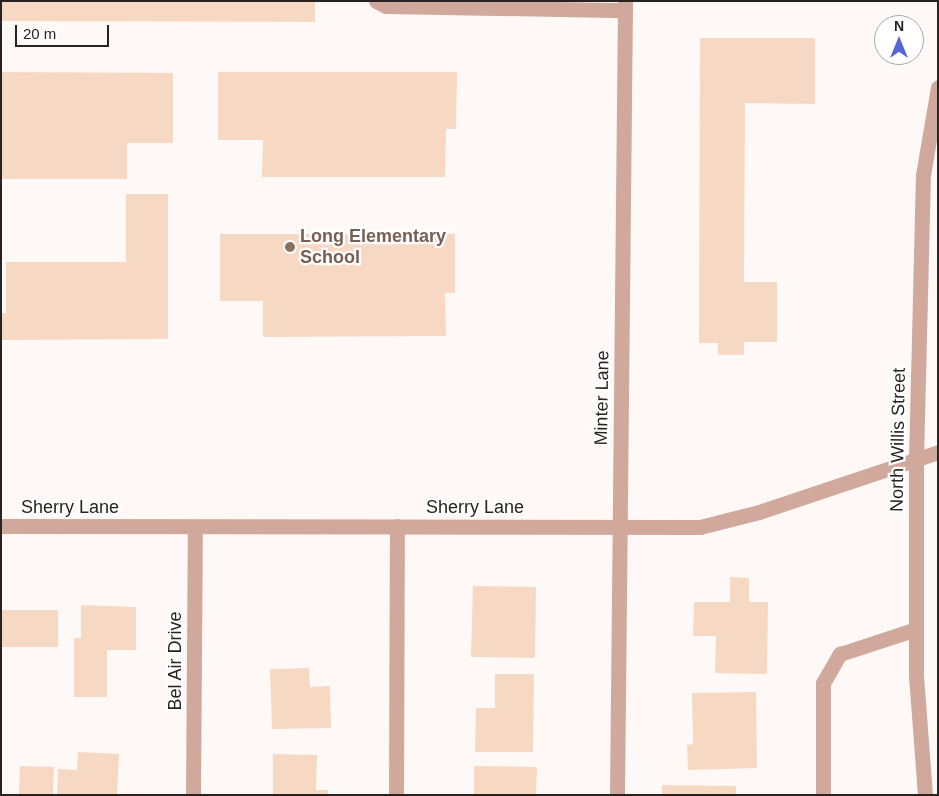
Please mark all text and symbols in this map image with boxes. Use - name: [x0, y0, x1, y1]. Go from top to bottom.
- scale bar: [18, 15, 111, 47]
- north arrow: [874, 15, 924, 65]
- text: N: [894, 18, 904, 34]
- text: 20 m: [23, 25, 56, 42]
- place label: Long Elementary School: [300, 226, 446, 268]
- marker: Long Elementary School: [284, 241, 296, 253]
- street label: Minter Lane: [590, 350, 614, 446]
- street label: North Willis Street: [886, 368, 910, 512]
- street label: Sherry Lane: [21, 496, 119, 518]
- street label: Sherry Lane: [426, 496, 524, 518]
- street label: Bel Air Drive: [164, 611, 186, 711]

